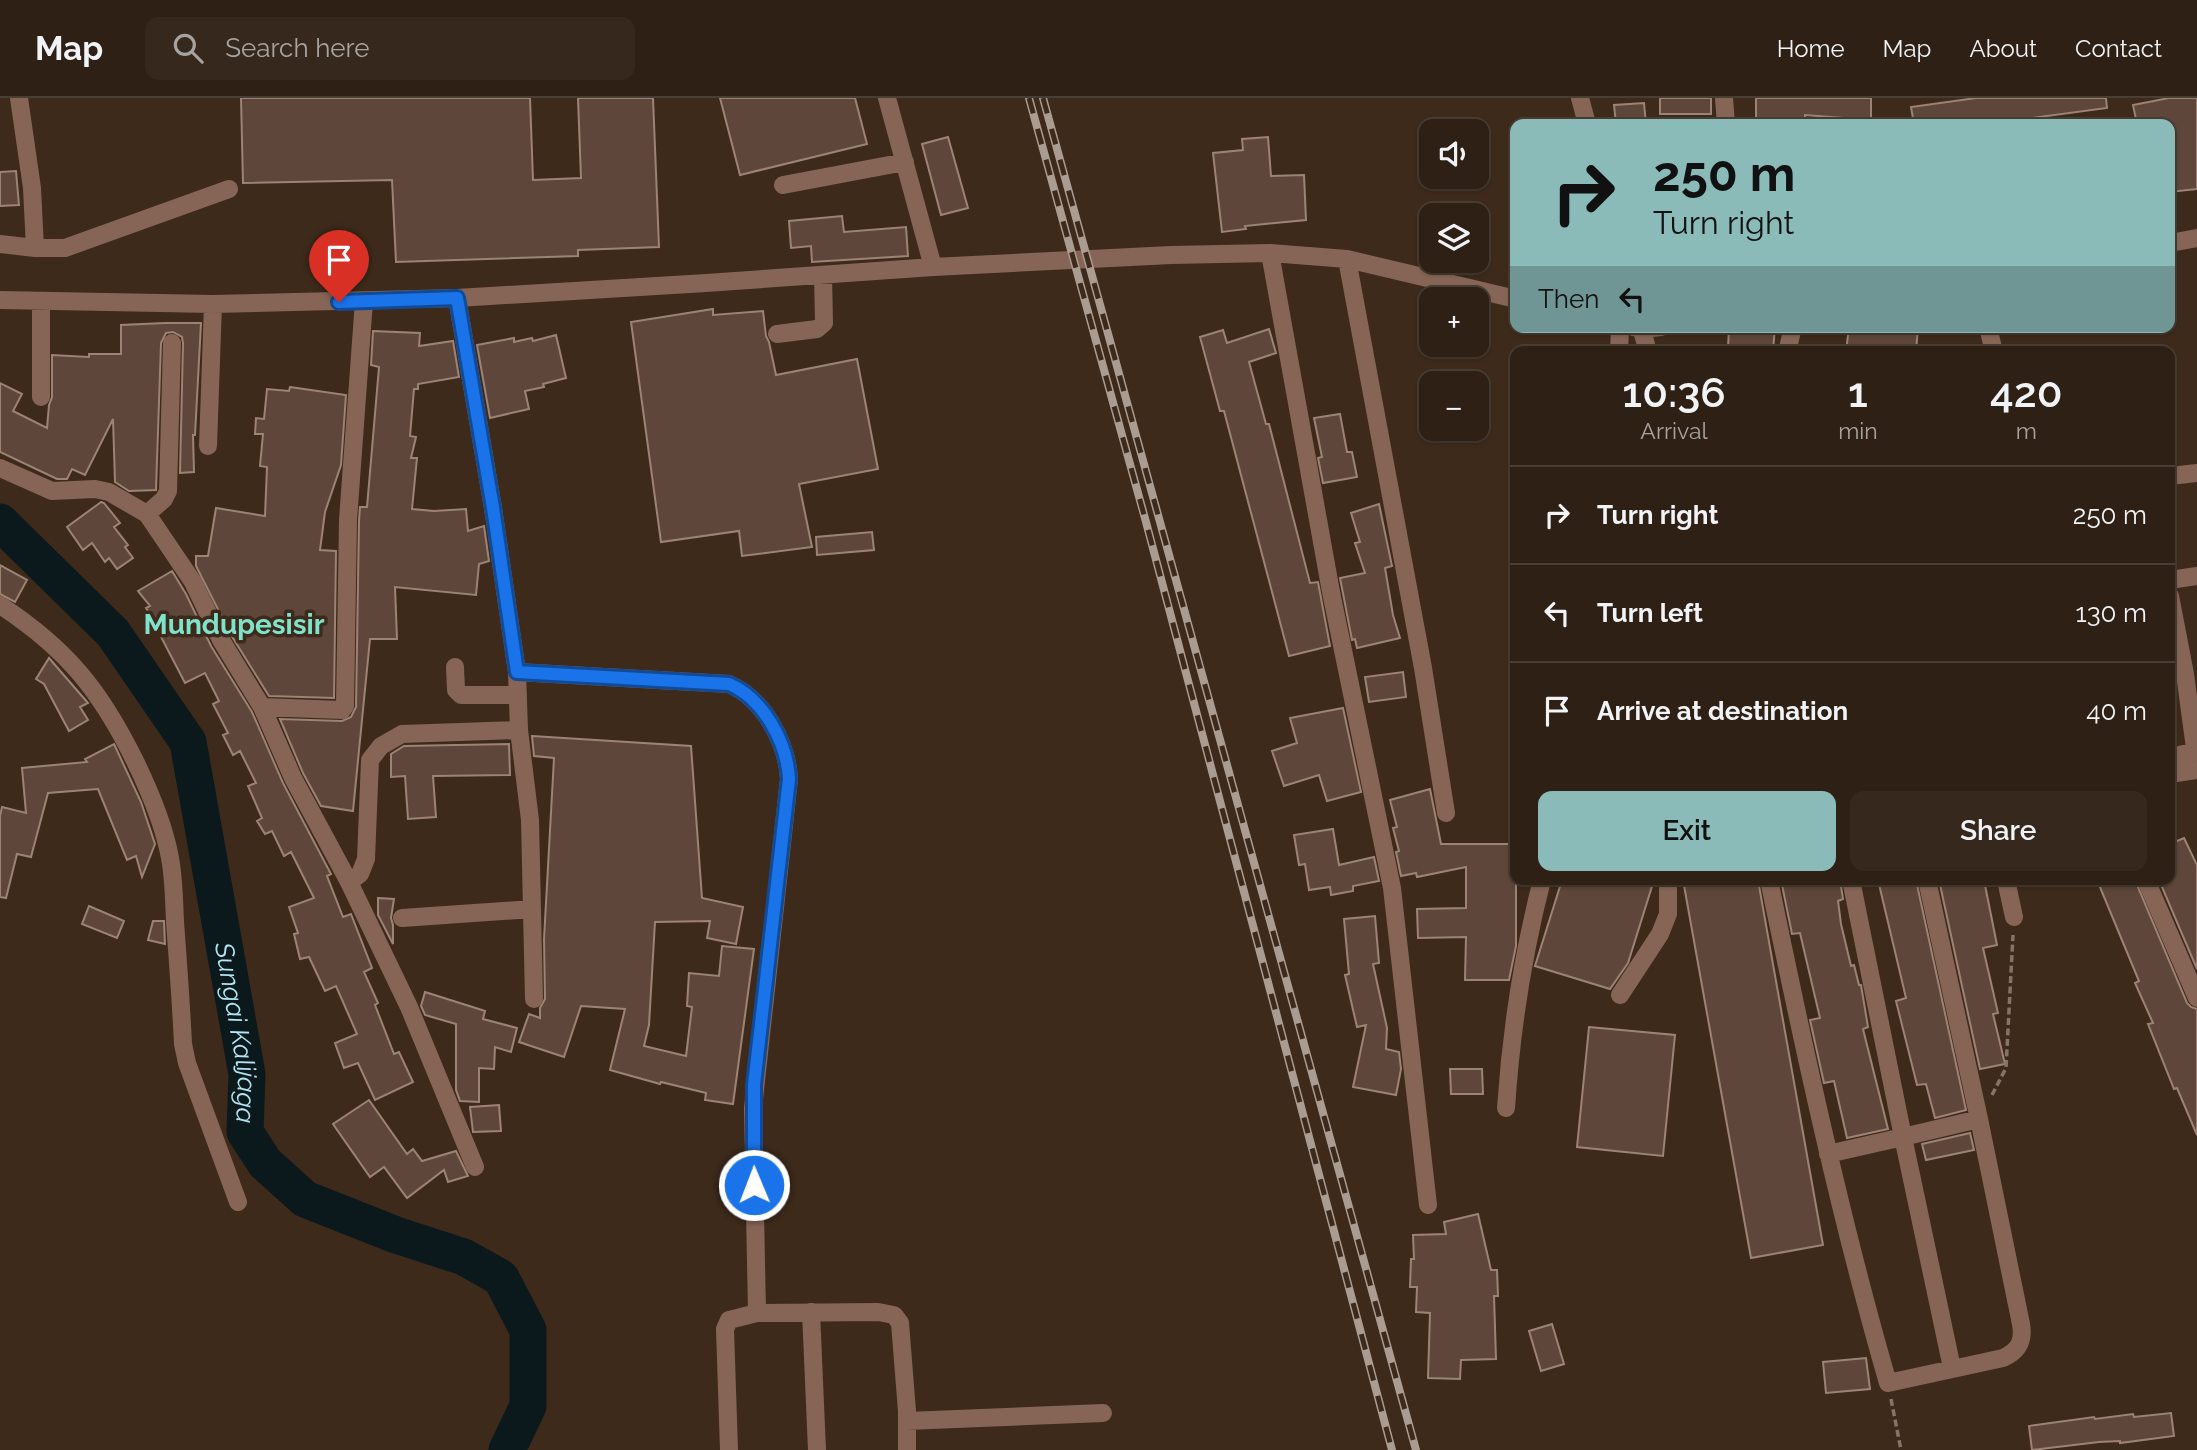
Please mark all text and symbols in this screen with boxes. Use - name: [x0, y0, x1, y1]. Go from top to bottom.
- search box: [145, 17, 635, 80]
- text: Map: [35, 29, 103, 68]
- icon: search: [169, 29, 207, 67]
- text: Search here: [225, 33, 370, 63]
- text: Home: [1777, 34, 1845, 63]
- text: Map: [1883, 34, 1931, 63]
- text: About: [1969, 34, 2037, 63]
- text: Contact: [2075, 34, 2162, 63]
- map controls: [1419, 119, 1489, 441]
- button: sound: [1419, 119, 1489, 189]
- text: 250 m: [1653, 145, 1795, 202]
- icon: right: [1538, 147, 1629, 238]
- button: layers: [1419, 203, 1489, 273]
- text: Turn right: [1653, 204, 1794, 241]
- pin: [309, 230, 369, 302]
- icon: arrive: [320, 241, 358, 279]
- icon: left: [1613, 280, 1651, 318]
- text: Then: [1538, 284, 1599, 314]
- button: +: [1419, 287, 1489, 357]
- text: 10:36: [1622, 368, 1726, 417]
- text: 1: [1848, 368, 1868, 417]
- text: 420: [1990, 368, 2063, 417]
- button: −: [1419, 371, 1489, 441]
- text: Arrival: [1640, 417, 1708, 444]
- text: min: [1838, 417, 1878, 444]
- text: m: [2016, 417, 2037, 444]
- icon: right: [1538, 496, 1576, 534]
- text: Turn right: [1597, 500, 1718, 530]
- text: 250 m: [2073, 500, 2147, 530]
- icon: left: [1538, 594, 1576, 632]
- text: Turn left: [1597, 598, 1703, 628]
- text: 130 m: [2076, 598, 2147, 628]
- district label: Mundupesisir: [143, 608, 325, 641]
- icon: arrive: [1538, 692, 1576, 730]
- text: Arrive at destination: [1597, 696, 1848, 726]
- text: 40 m: [2086, 696, 2147, 726]
- button: Exit: [1538, 791, 1836, 871]
- button: Share: [1850, 791, 2147, 871]
- water label: Sungai Kalijaga: [209, 939, 262, 1124]
- position arrow: [717, 1148, 791, 1222]

